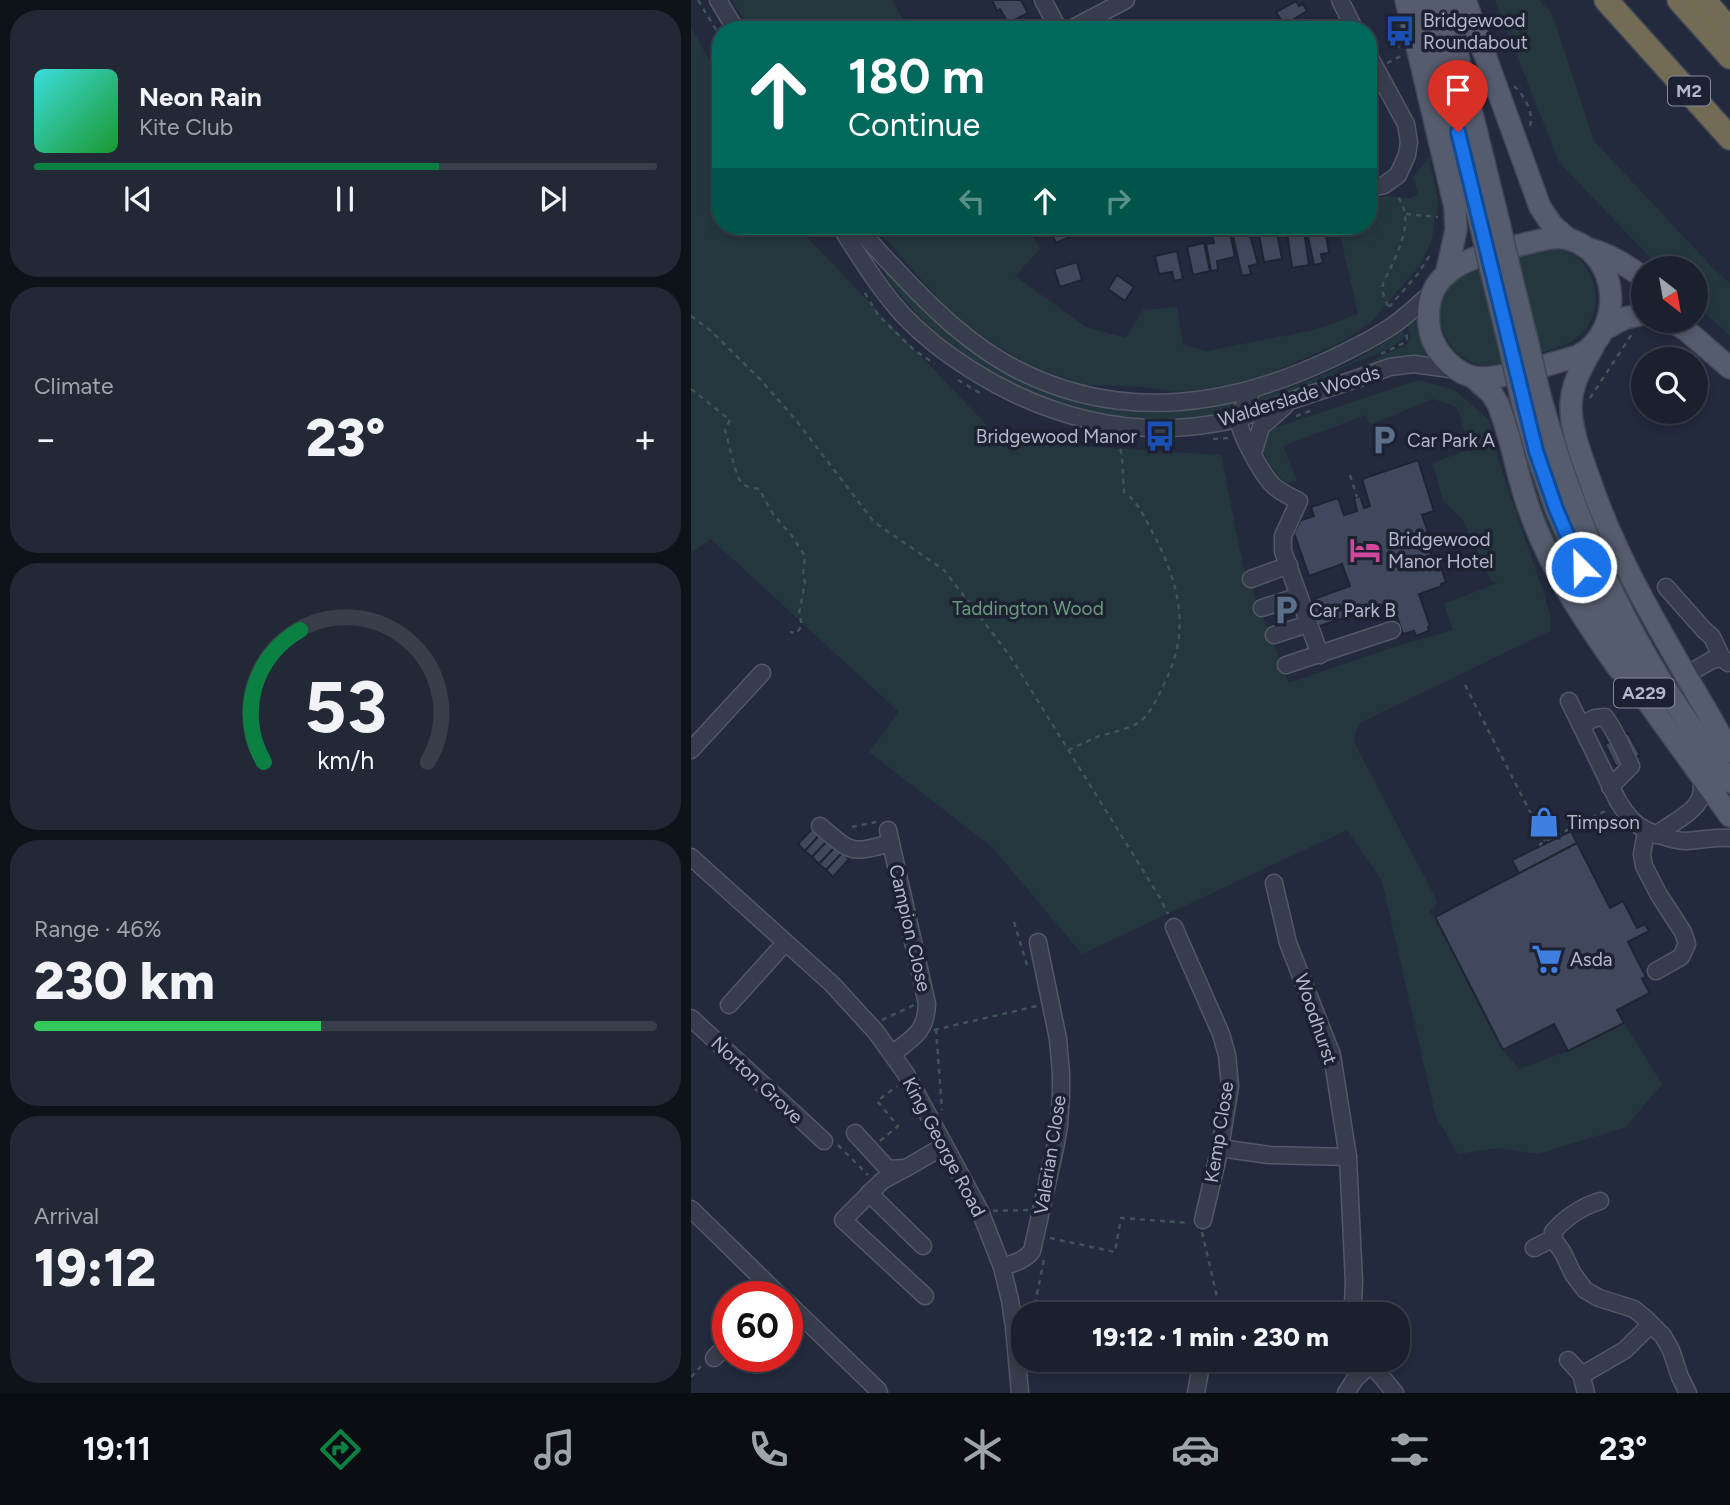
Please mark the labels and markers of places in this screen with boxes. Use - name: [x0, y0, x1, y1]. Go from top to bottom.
- place label: Bridgewood Roundabout: [1423, 9, 1528, 54]
- bus stop icon: Bridgewood Roundabout: [1383, 14, 1417, 48]
- pin: [1428, 60, 1488, 132]
- bus stop icon: Bridgewood Manor: [1143, 419, 1177, 453]
- parking icon: Car Park A: [1367, 423, 1401, 457]
- place label: Bridgewood Manor: [976, 425, 1138, 448]
- place label: Car Park A: [1407, 429, 1495, 452]
- place label: Bridgewood Manor Hotel: [1388, 528, 1493, 573]
- hotel icon: Bridgewood Manor Hotel: [1348, 533, 1382, 567]
- parking icon: Car Park B: [1269, 593, 1303, 627]
- place label: Car Park B: [1309, 599, 1396, 622]
- shop icon: Timpson: [1527, 805, 1561, 839]
- place label: Timpson: [1567, 811, 1640, 834]
- supermarket icon: Asda: [1530, 942, 1564, 976]
- place label: Asda: [1570, 948, 1613, 971]

